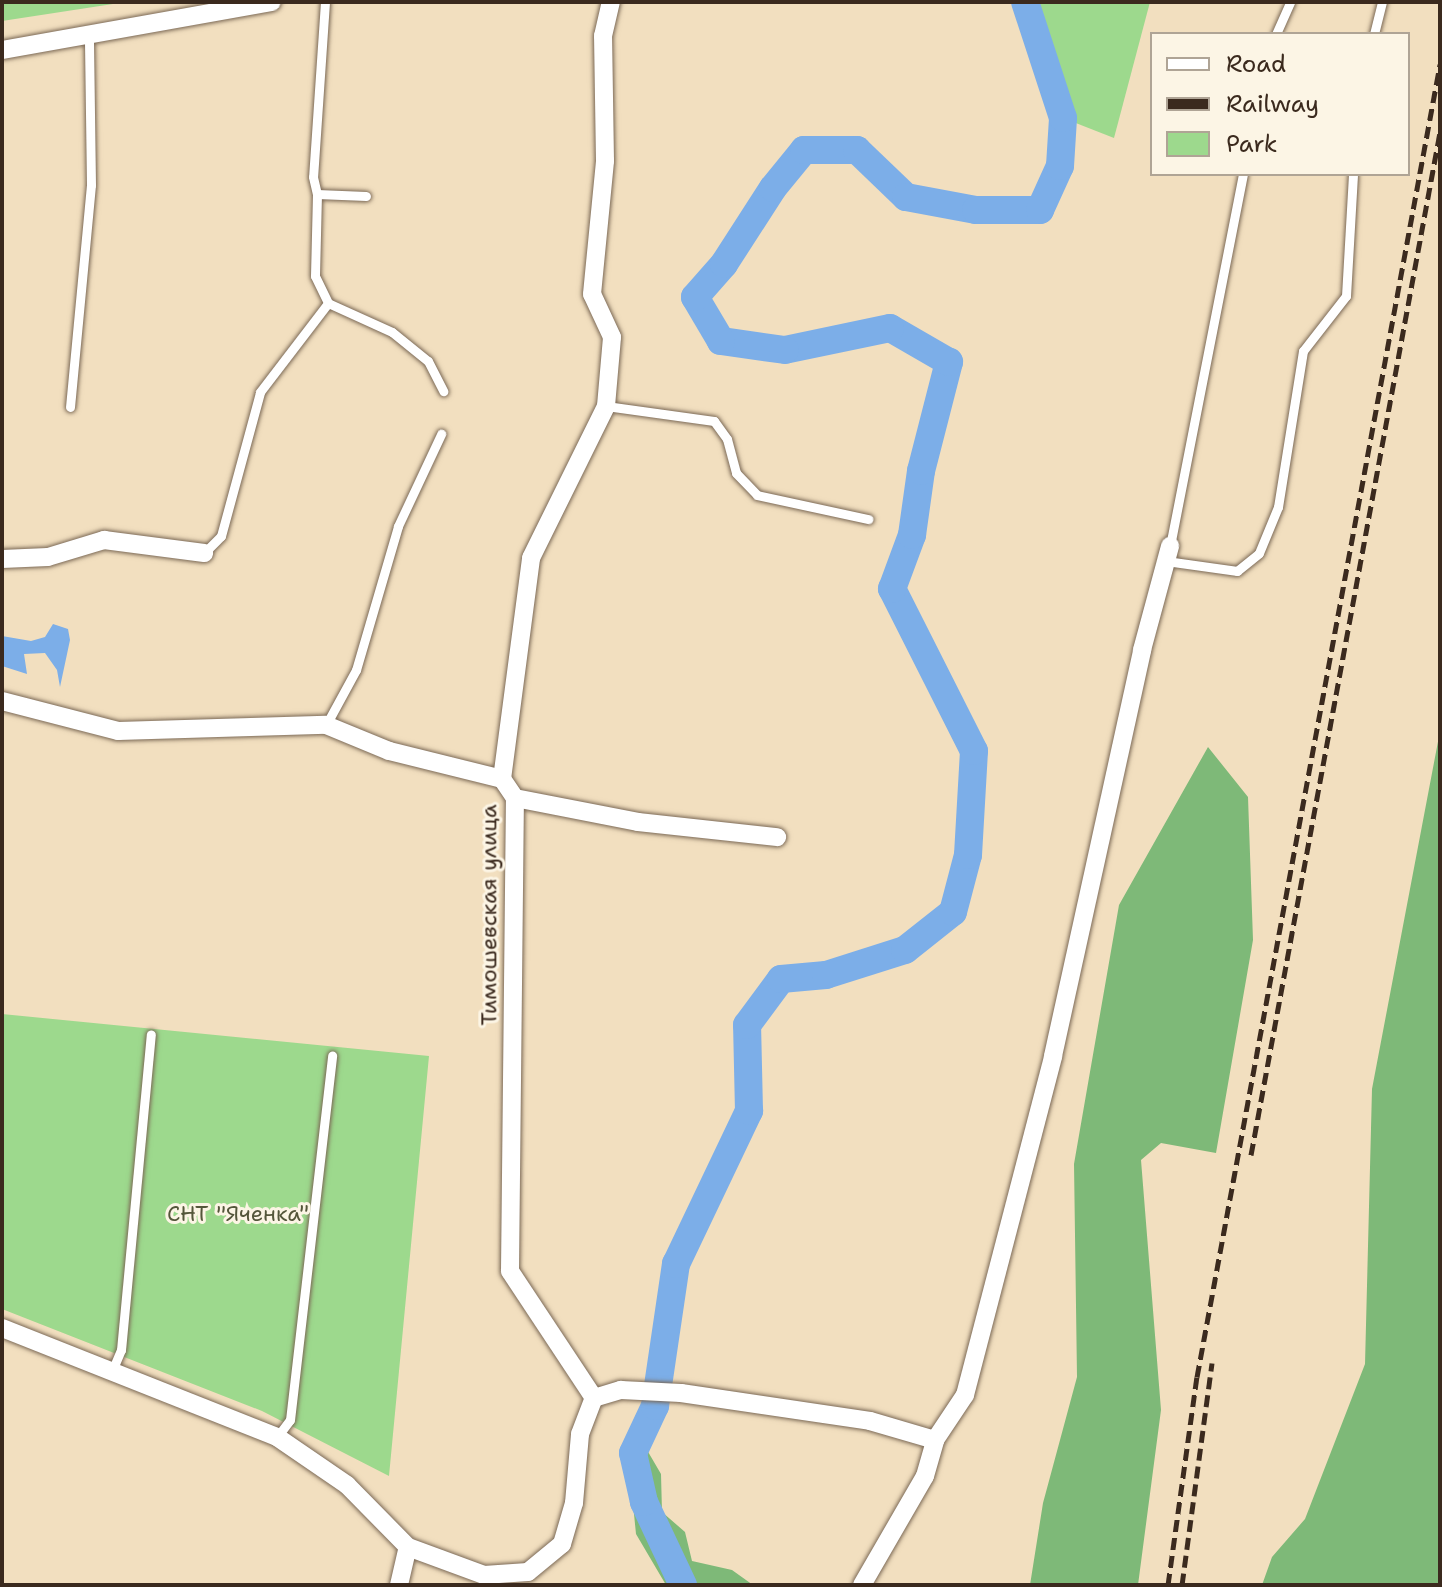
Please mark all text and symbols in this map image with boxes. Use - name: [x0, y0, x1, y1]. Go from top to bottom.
- legend: [1150, 32, 1410, 176]
- text: Road: [1226, 48, 1286, 80]
- text: Railway: [1226, 88, 1319, 120]
- text: Park: [1226, 128, 1278, 160]
- street label: Тимошевская улица: [476, 804, 502, 1026]
- park label: СНТ "Яченка": [167, 1201, 309, 1227]

